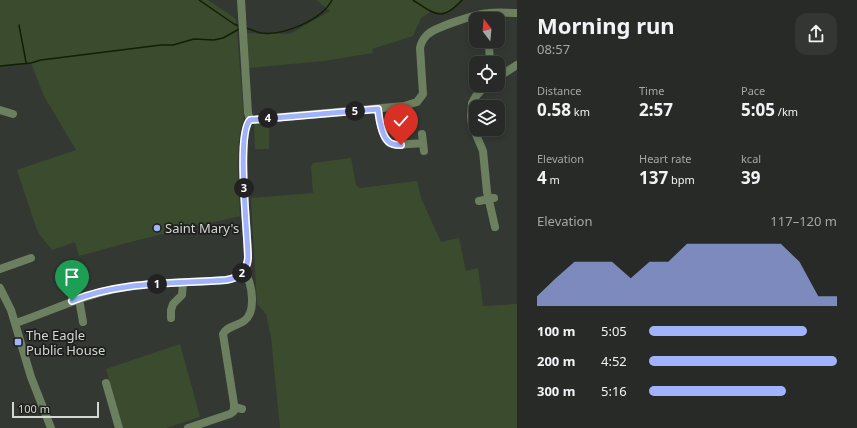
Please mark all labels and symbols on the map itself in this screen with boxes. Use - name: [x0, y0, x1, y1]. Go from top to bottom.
- north arrow: [469, 12, 505, 48]
- pin: 5: [345, 101, 365, 121]
- pin: [384, 104, 418, 145]
- pin: 4: [258, 108, 278, 128]
- pin: 3: [234, 178, 254, 198]
- place label: Saint Mary's: [165, 219, 239, 237]
- marker: Saint Mary's: [152, 223, 162, 233]
- pin: [55, 260, 89, 301]
- pin: 2: [232, 263, 252, 283]
- pin: 1: [147, 274, 167, 294]
- place label: The Eagle Public House: [26, 326, 105, 359]
- marker: The Eagle Public House: [13, 337, 23, 347]
- scale bar: [12, 400, 99, 419]

